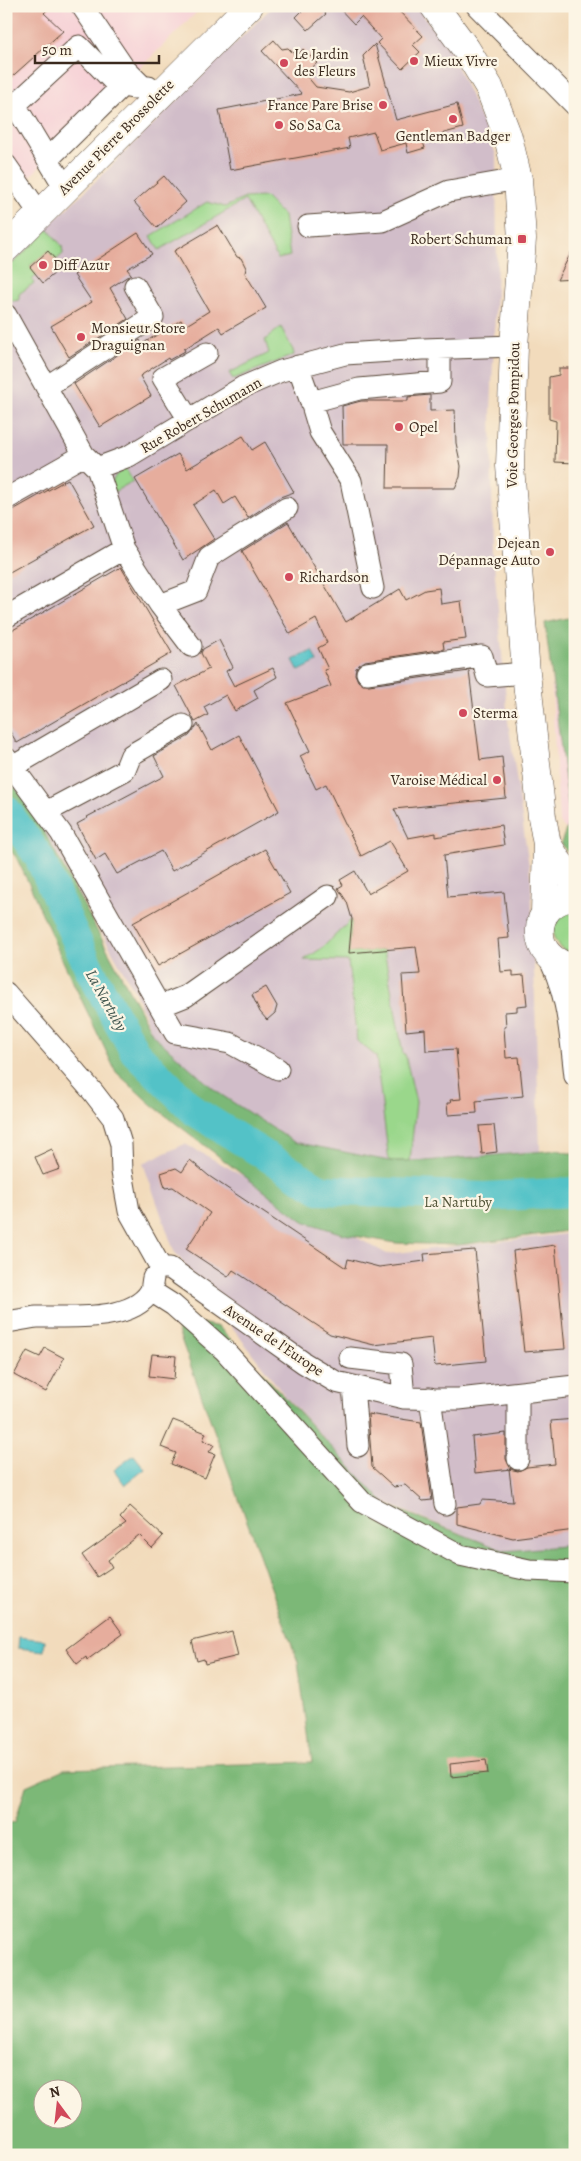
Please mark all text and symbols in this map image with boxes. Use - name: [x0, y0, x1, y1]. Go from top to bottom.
- scale bar: [35, 32, 159, 64]
- text: 50 m: [42, 40, 72, 60]
- place label: Le Jardin des Fleurs: [294, 44, 356, 81]
- place label: Mieux Vivre: [424, 51, 498, 71]
- marker: Mieux Vivre: [408, 55, 420, 67]
- marker: Le Jardin des Fleurs: [278, 57, 290, 69]
- street label: Avenue Pierre Brossolette: [53, 75, 178, 200]
- place label: France Pare Brise: [267, 95, 373, 115]
- marker: France Pare Brise: [377, 99, 389, 111]
- marker: Gentleman Badger: [447, 113, 459, 125]
- place label: So Sa Ca: [289, 115, 341, 135]
- marker: So Sa Ca: [273, 119, 285, 131]
- place label: Gentleman Badger: [396, 126, 511, 146]
- place label: Robert Schuman: [410, 229, 512, 249]
- marker: Robert Schuman: [516, 233, 528, 245]
- place label: Diff Azur: [53, 255, 110, 275]
- marker: Diff Azur: [37, 259, 49, 271]
- place label: Monsieur Store Draguignan: [91, 318, 186, 355]
- marker: Monsieur Store Draguignan: [75, 331, 87, 343]
- street label: Voie Georges Pompidou: [502, 341, 524, 489]
- street label: Rue Robert Schumann: [137, 372, 265, 458]
- place label: Opel: [409, 417, 438, 437]
- marker: Opel: [393, 421, 405, 433]
- place label: Dejean Dépannage Auto: [438, 533, 540, 570]
- marker: Dejean Dépannage Auto: [544, 546, 556, 558]
- place label: Richardson: [299, 567, 369, 587]
- marker: Richardson: [283, 571, 295, 583]
- place label: Sterma: [473, 703, 518, 723]
- marker: Sterma: [457, 707, 469, 719]
- place label: Varoise Médical: [390, 770, 487, 790]
- marker: Varoise Médical: [491, 774, 503, 786]
- water label: La Nartuby: [80, 965, 132, 1035]
- park label: La Nartuby: [424, 1192, 492, 1212]
- street label: Avenue de l'Europe: [219, 1299, 328, 1381]
- north arrow: [32, 2078, 82, 2128]
- text: N: [47, 2081, 62, 2102]

